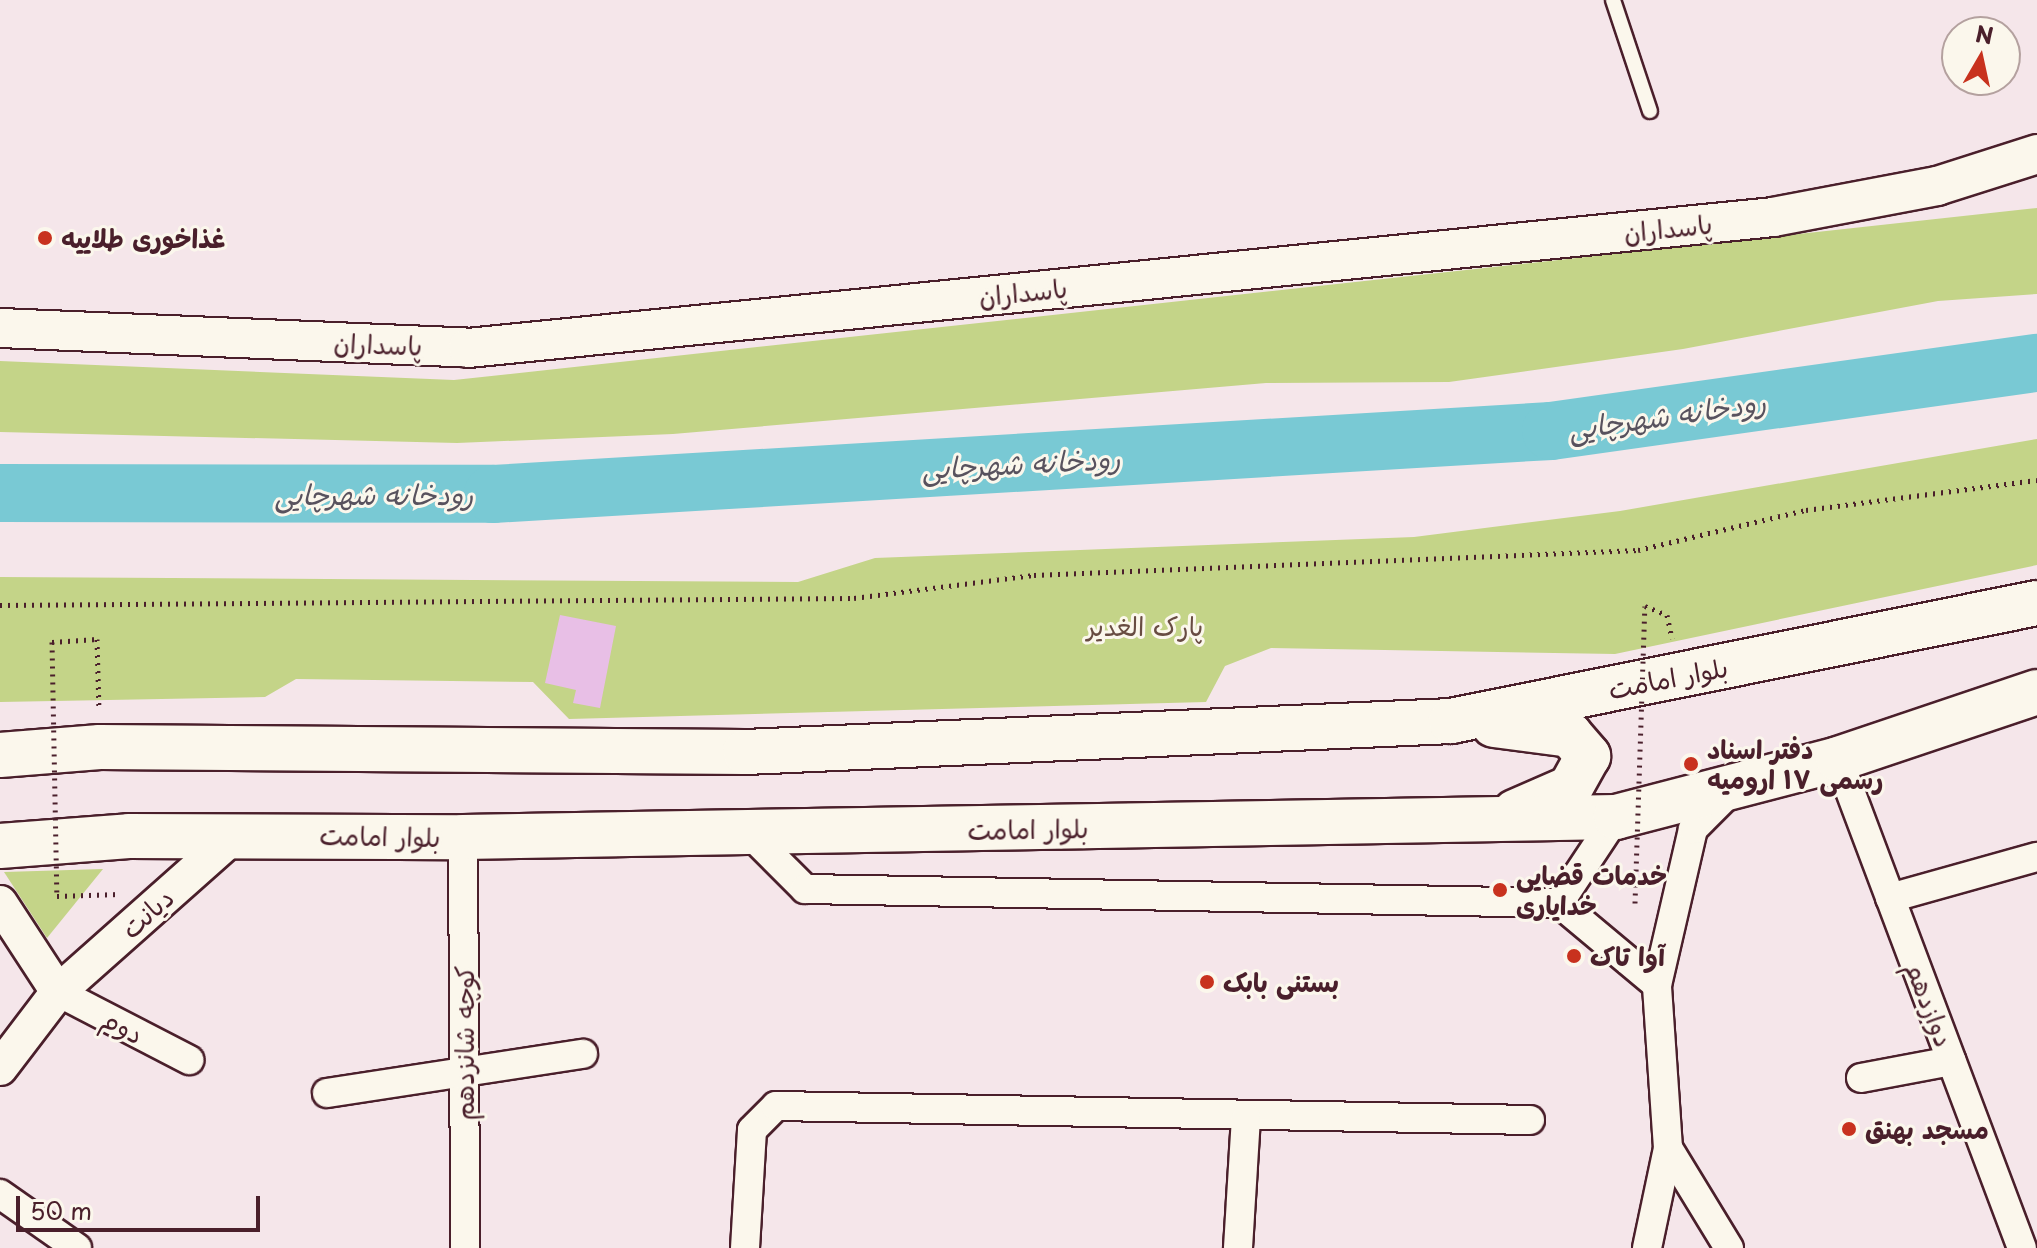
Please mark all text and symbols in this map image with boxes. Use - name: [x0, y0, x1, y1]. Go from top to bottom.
- north arrow: [1941, 16, 2021, 96]
- text: N: [1973, 16, 1996, 51]
- street label: پاسداران: [1622, 208, 1714, 248]
- place label: غذاخوری طلاییه: [61, 222, 225, 254]
- marker: غذاخوری طلاییه: [36, 229, 54, 247]
- street label: پاسداران: [977, 272, 1069, 312]
- street label: پاسداران: [333, 327, 423, 361]
- water label: رودخانه شهرچایی: [1566, 385, 1768, 445]
- water label: رودخانه شهرچایی: [921, 441, 1121, 485]
- water label: رودخانه شهرچایی: [275, 477, 473, 511]
- park label: پارک الغدیر: [1087, 610, 1203, 642]
- street label: بلوار امامت: [1606, 651, 1730, 705]
- place label: دفتر اسناد رسمی ۱۷ ارومیه: [1707, 733, 1883, 794]
- marker: دفتر اسناد رسمی ۱۷ ارومیه: [1682, 755, 1700, 773]
- street label: بلوار امامت: [967, 812, 1089, 846]
- street label: بلوار امامت: [319, 819, 441, 853]
- place label: خدمات قضایی خدایاری: [1516, 859, 1667, 920]
- marker: خدمات قضایی خدایاری: [1491, 881, 1509, 899]
- street label: دیانت: [115, 882, 179, 944]
- place label: آوا تاک: [1590, 940, 1665, 972]
- marker: آوا تاک: [1565, 947, 1583, 965]
- street label: دوازدهم: [1900, 957, 1960, 1051]
- street label: کوچه شانزدهم: [448, 966, 480, 1120]
- place label: بستنی بابک: [1223, 966, 1339, 998]
- marker: بستنی بابک: [1198, 973, 1216, 991]
- street label: دوم: [97, 1002, 149, 1050]
- place label: مسجد بهنق: [1865, 1113, 1989, 1145]
- marker: مسجد بهنق: [1840, 1120, 1858, 1138]
- scale bar: [20, 1180, 264, 1230]
- text: 50 m: [30, 1192, 92, 1228]

